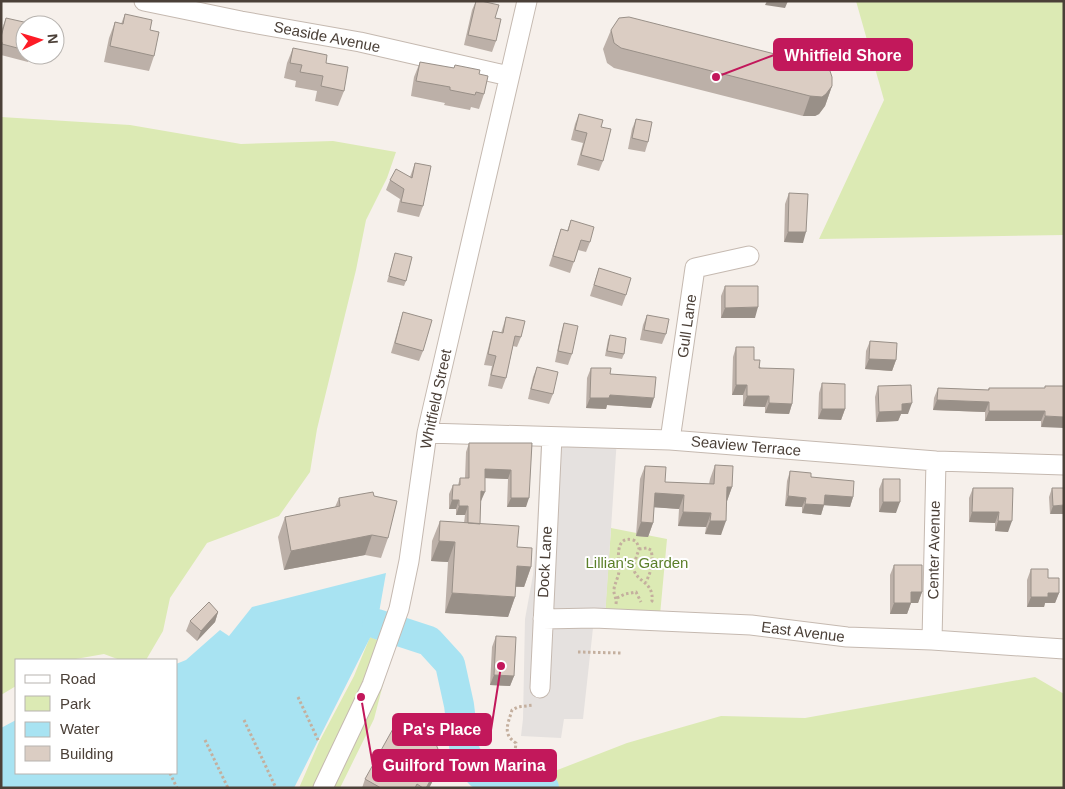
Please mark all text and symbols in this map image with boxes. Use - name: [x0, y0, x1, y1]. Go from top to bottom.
- north arrow: [15, 15, 65, 65]
- street label: Seaside Avenue: [272, 18, 382, 55]
- text: N: [45, 33, 61, 45]
- callout: Whitfield Shore: [774, 39, 912, 70]
- text: Whitfield Shore: [784, 47, 902, 64]
- street label: Gull Lane: [674, 293, 699, 359]
- street label: Whitfield Street: [417, 347, 455, 450]
- street label: Seaview Terrace: [690, 432, 802, 459]
- street label: Center Avenue: [924, 500, 943, 600]
- street label: Dock Lane: [534, 526, 555, 598]
- park label: Lillian's Garden: [586, 554, 688, 571]
- street label: East Avenue: [760, 618, 846, 645]
- legend: [15, 659, 178, 774]
- text: Road: [60, 670, 96, 687]
- text: Park: [60, 695, 91, 712]
- callout: Pa's Place: [393, 714, 491, 745]
- text: Water: [60, 720, 99, 737]
- text: Pa's Place: [403, 721, 481, 738]
- text: Building: [60, 745, 113, 762]
- callout: Guilford Town Marina: [373, 750, 556, 781]
- text: Guilford Town Marina: [382, 757, 546, 774]

